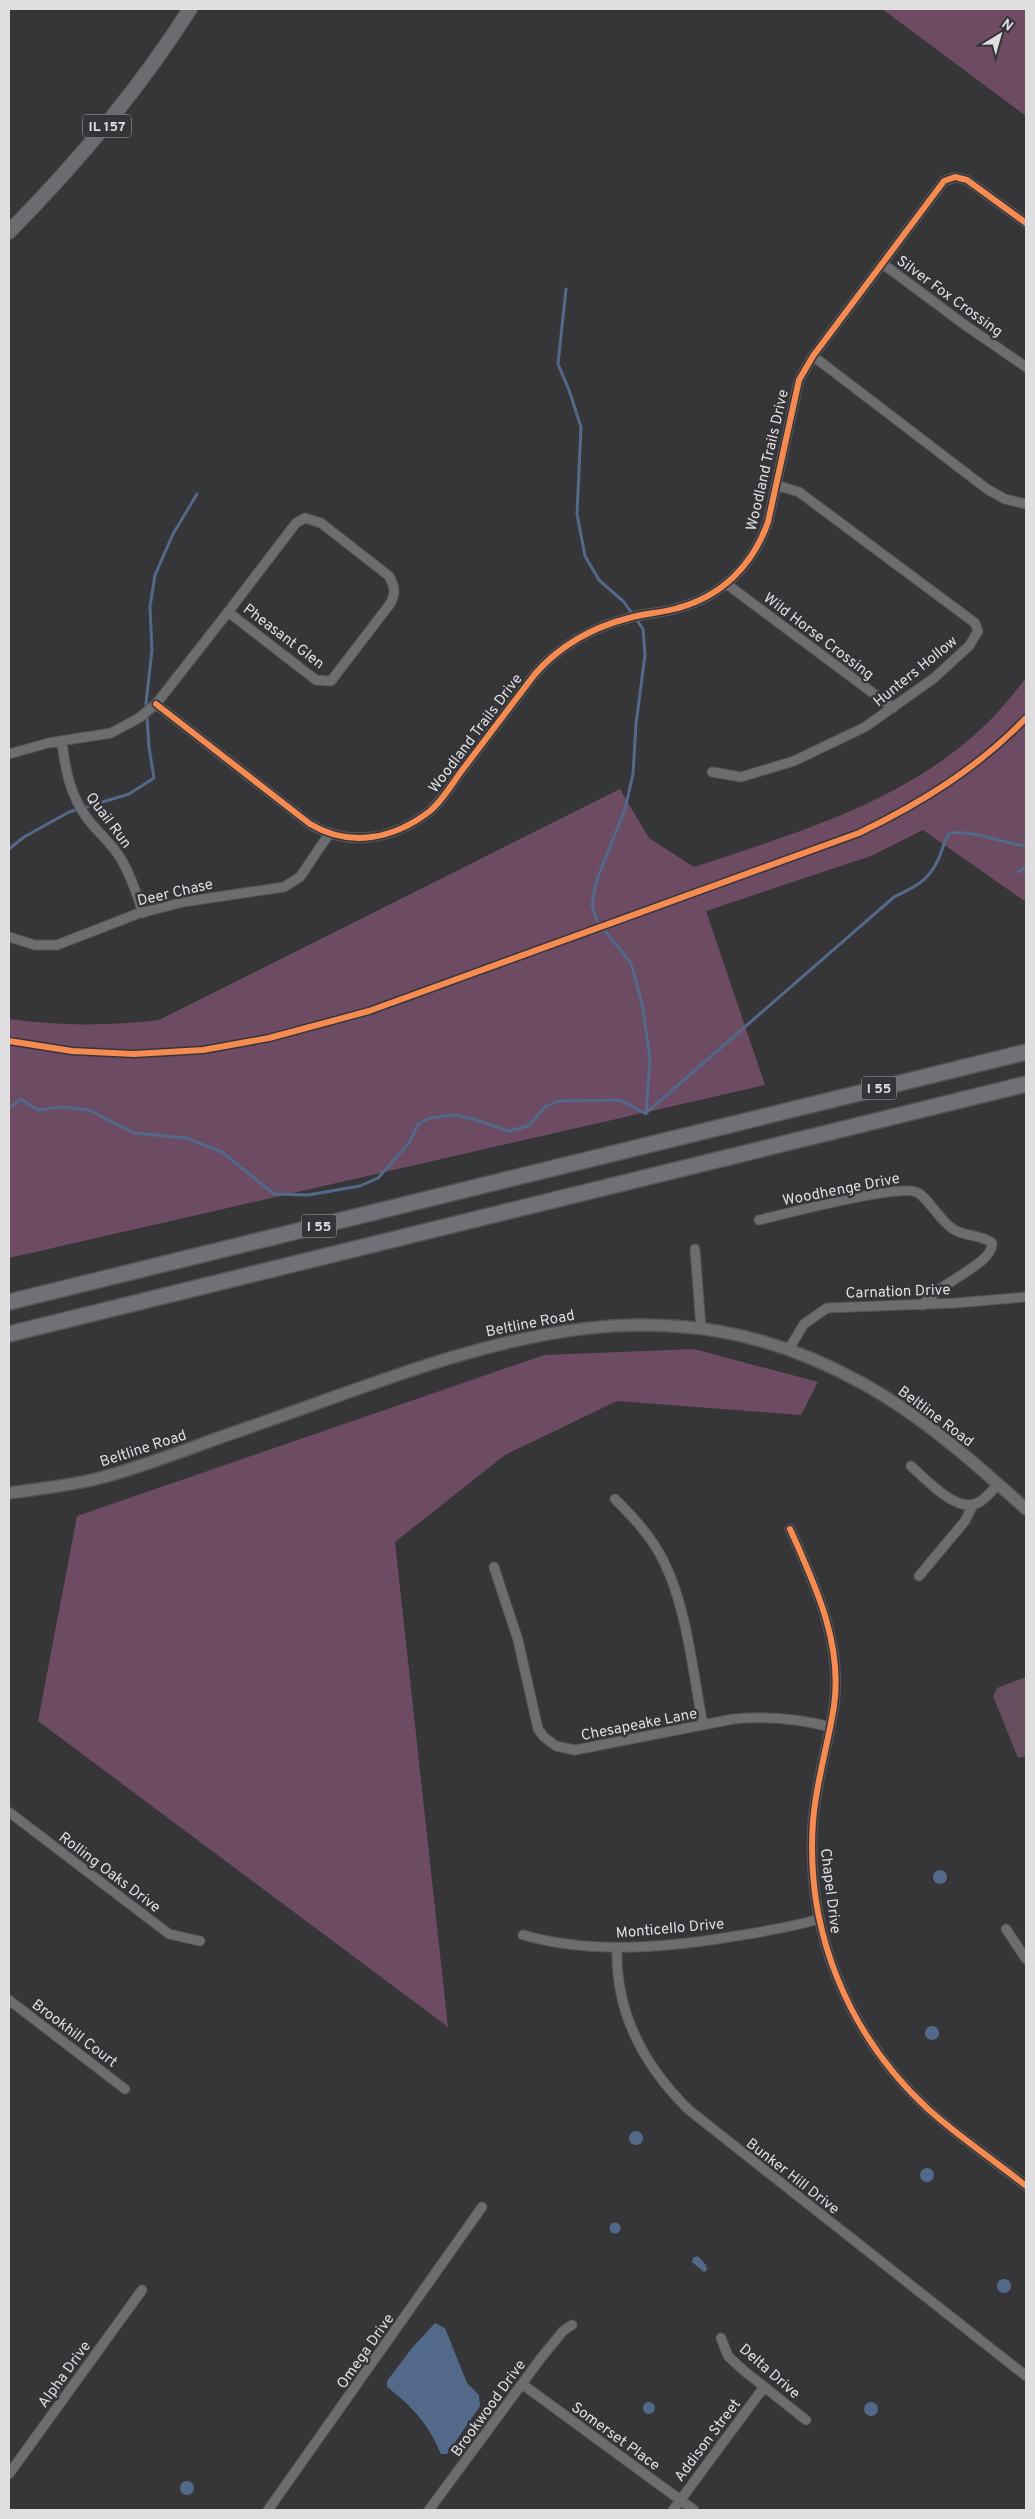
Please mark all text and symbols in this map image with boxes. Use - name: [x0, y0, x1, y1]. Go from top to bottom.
- north arrow: [975, 10, 1025, 60]
- text: N: [998, 16, 1016, 36]
- road number: IL 157: [83, 114, 131, 138]
- street label: Silver Fox Crossing: [892, 252, 1006, 342]
- street label: Woodland Trails Drive: [743, 388, 794, 533]
- street label: Wild Horse Crossing: [759, 589, 877, 685]
- street label: Pheasant Glen: [239, 600, 328, 674]
- street label: Hunters Hollow: [870, 632, 962, 712]
- street label: Woodland Trails Drive: [425, 670, 527, 797]
- street label: Quail Run: [81, 789, 135, 853]
- street label: Deer Chase: [136, 876, 215, 911]
- road number: I 55: [862, 1076, 896, 1100]
- street label: Woodhenge Drive: [781, 1170, 902, 1211]
- road number: I 55: [302, 1214, 336, 1238]
- street label: Carnation Drive: [845, 1281, 951, 1304]
- street label: Beltline Road: [484, 1307, 576, 1342]
- street label: Beltline Road: [893, 1383, 977, 1452]
- street label: Beltline Road: [98, 1426, 189, 1472]
- street label: Chesapeake Lane: [579, 1705, 699, 1746]
- street label: Rolling Oaks Drive: [54, 1829, 164, 1918]
- street label: Chapel Drive: [815, 1847, 844, 1935]
- street label: Monticello Drive: [615, 1915, 725, 1944]
- street label: Brookhill Court: [28, 1996, 121, 2073]
- street label: Bunker Hill Drive: [742, 2135, 843, 2220]
- street label: Omega Drive: [333, 2310, 399, 2393]
- street label: Alpha Drive: [35, 2338, 96, 2412]
- street label: Delta Drive: [735, 2341, 803, 2404]
- street label: Brookwood Drive: [448, 2357, 531, 2461]
- street label: Addison Street: [671, 2396, 746, 2486]
- street label: Somerset Place: [567, 2399, 663, 2476]

